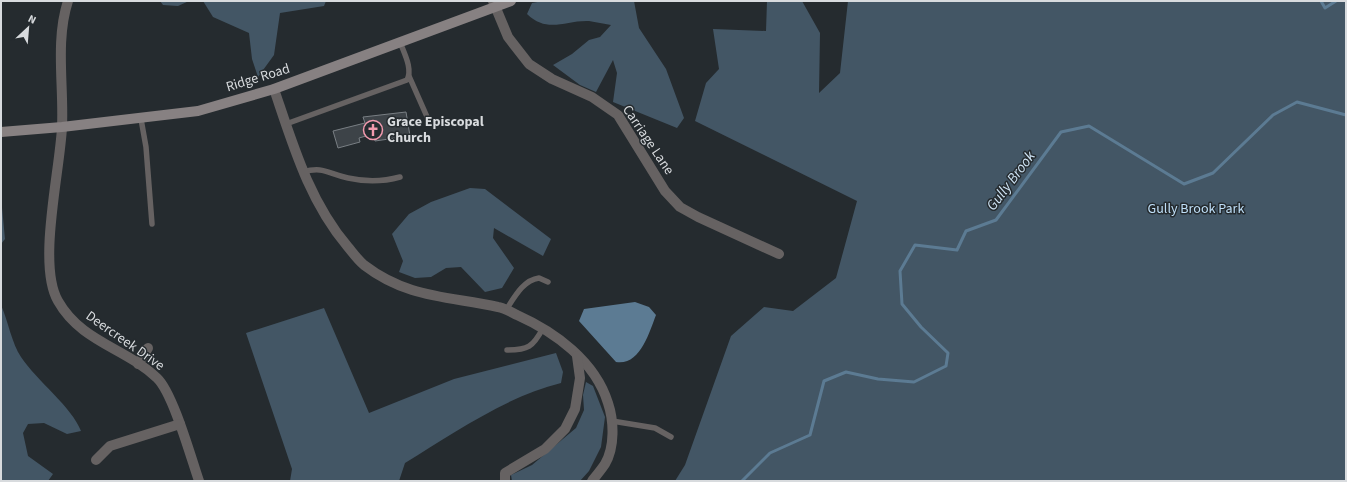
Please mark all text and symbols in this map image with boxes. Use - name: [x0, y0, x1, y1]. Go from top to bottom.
- north arrow: [8, 8, 48, 48]
- text: N: [26, 11, 39, 28]
- street label: Ridge Road: [224, 59, 292, 97]
- street label: Carriage Lane: [617, 101, 679, 179]
- place label: Grace Episcopal Church: [387, 112, 484, 148]
- church icon: Grace Episcopal Church: [362, 119, 384, 141]
- water label: Gully Brook: [982, 146, 1041, 215]
- park label: Gully Brook Park: [1148, 199, 1244, 219]
- street label: Deercreek Drive: [81, 306, 169, 376]

